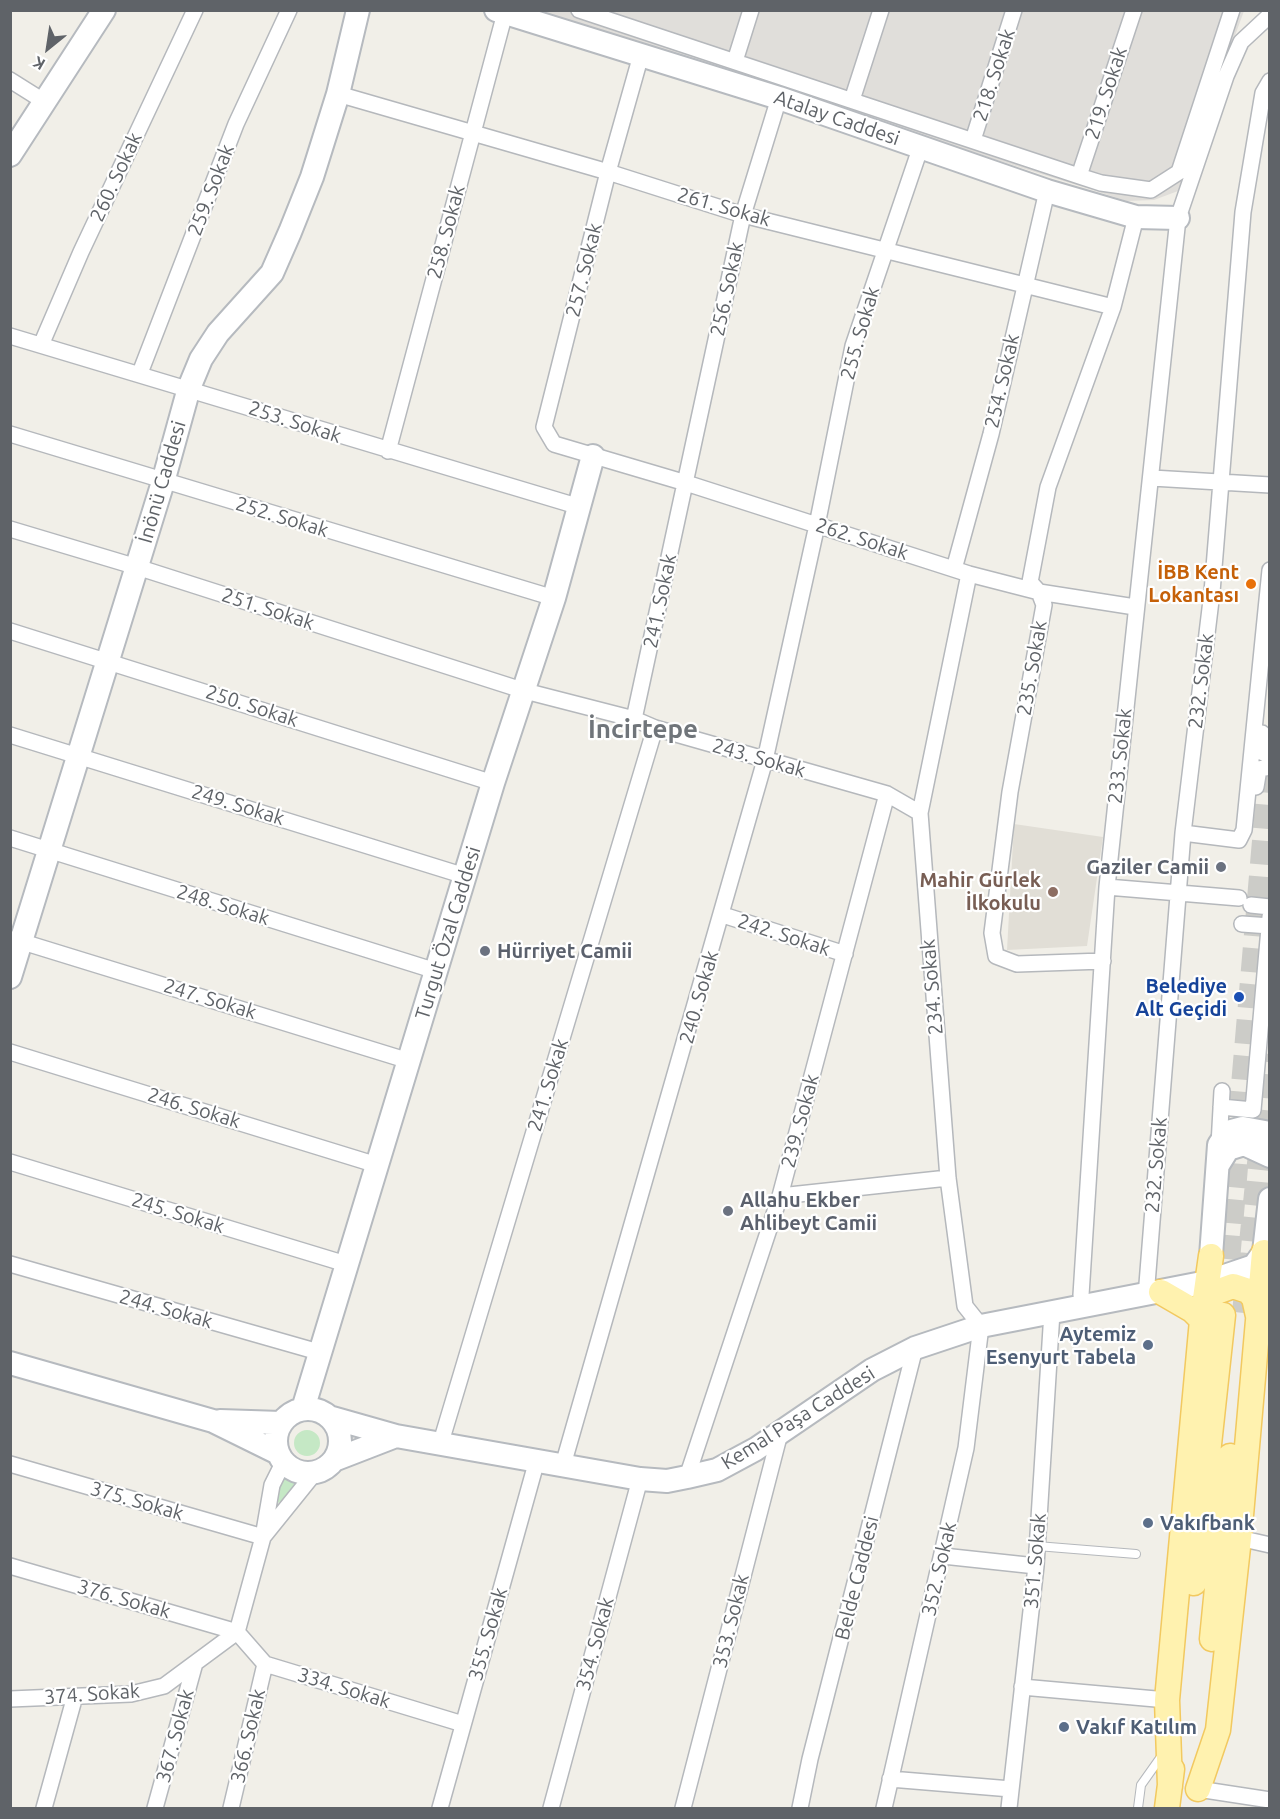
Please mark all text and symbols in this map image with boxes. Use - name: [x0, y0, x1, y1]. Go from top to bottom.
- north arrow: [18, 18, 78, 78]
- street label: 218. Sokak: [968, 26, 1020, 124]
- street label: 219. Sokak: [1080, 44, 1132, 142]
- text: K: [30, 53, 48, 74]
- street label: Atalay Caddesi: [771, 85, 903, 151]
- street label: 260. Sokak: [85, 128, 147, 226]
- street label: 259. Sokak: [183, 141, 239, 239]
- street label: 261. Sokak: [675, 182, 773, 232]
- street label: 258. Sokak: [422, 183, 470, 281]
- street label: 257. Sokak: [561, 221, 607, 319]
- street label: 256. Sokak: [705, 240, 749, 338]
- street label: 255. Sokak: [835, 284, 885, 382]
- street label: 254. Sokak: [980, 332, 1024, 430]
- street label: 253. Sokak: [246, 396, 344, 448]
- street label: İnönü Caddesi: [133, 418, 191, 546]
- street label: 252. Sokak: [233, 491, 331, 543]
- street label: 262. Sokak: [813, 513, 911, 565]
- street label: 241. Sokak: [638, 552, 682, 650]
- place label: İBB Kent Lokantası: [1148, 560, 1239, 607]
- marker: İBB Kent Lokantası: [1244, 577, 1258, 591]
- street label: 251. Sokak: [219, 583, 317, 635]
- street label: 235. Sokak: [1012, 619, 1052, 717]
- street label: 232. Sokak: [1183, 632, 1219, 730]
- street label: 250. Sokak: [203, 680, 301, 732]
- street label: 233. Sokak: [1103, 707, 1137, 805]
- district label: İncirtepe: [588, 713, 698, 745]
- street label: 243. Sokak: [710, 733, 808, 783]
- street label: 249. Sokak: [189, 779, 287, 831]
- street label: Turgut Özal Caddesi: [410, 843, 486, 1023]
- place label: Gaziler Camii: [1086, 855, 1209, 879]
- marker: Gaziler Camii: [1214, 860, 1228, 874]
- place label: Mahir Gürlek İlkokulu: [920, 868, 1041, 915]
- street label: 248. Sokak: [174, 879, 272, 931]
- marker: Mahir Gürlek İlkokulu: [1046, 885, 1060, 899]
- street label: 242. Sokak: [735, 909, 833, 961]
- street label: 234. Sokak: [916, 938, 948, 1036]
- place label: Hürriyet Camii: [497, 939, 632, 963]
- marker: Hürriyet Camii: [478, 944, 492, 958]
- street label: 240. Sokak: [674, 948, 724, 1046]
- street label: 247. Sokak: [161, 973, 259, 1025]
- place label: Belediye Alt Geçidi: [1135, 974, 1227, 1021]
- marker: Belediye Alt Geçidi: [1232, 990, 1246, 1004]
- street label: 241. Sokak: [522, 1036, 574, 1134]
- street label: 239. Sokak: [776, 1072, 824, 1170]
- street label: 246. Sokak: [145, 1082, 243, 1134]
- street label: 232. Sokak: [1140, 1116, 1172, 1214]
- street label: 245. Sokak: [129, 1187, 227, 1239]
- place label: Allahu Ekber Ahlibeyt Camii: [740, 1188, 877, 1235]
- marker: Allahu Ekber Ahlibeyt Camii: [721, 1204, 735, 1218]
- street label: 244. Sokak: [117, 1284, 215, 1334]
- place label: Aytemiz Esenyurt Tabela: [986, 1322, 1136, 1369]
- marker: Aytemiz Esenyurt Tabela: [1141, 1338, 1155, 1352]
- street label: Kemal Paşa Caddesi: [717, 1361, 879, 1475]
- street label: 375. Sokak: [88, 1476, 186, 1526]
- place label: Vakıfbank: [1160, 1511, 1255, 1535]
- street label: 351. Sokak: [1019, 1512, 1051, 1610]
- street label: Belde Caddesi: [830, 1514, 884, 1642]
- marker: Vakıfbank: [1141, 1516, 1155, 1530]
- street label: 352. Sokak: [917, 1520, 961, 1618]
- street label: 353. Sokak: [708, 1572, 754, 1670]
- street label: 376. Sokak: [75, 1574, 173, 1624]
- street label: 355. Sokak: [463, 1585, 513, 1683]
- street label: 354. Sokak: [571, 1595, 619, 1693]
- street label: 334. Sokak: [295, 1662, 393, 1714]
- street label: 374. Sokak: [43, 1679, 141, 1709]
- street label: 367. Sokak: [151, 1687, 199, 1785]
- street label: 366. Sokak: [226, 1687, 270, 1785]
- place label: Vakıf Katılım: [1076, 1715, 1197, 1739]
- marker: Vakıf Katılım: [1057, 1720, 1071, 1734]

